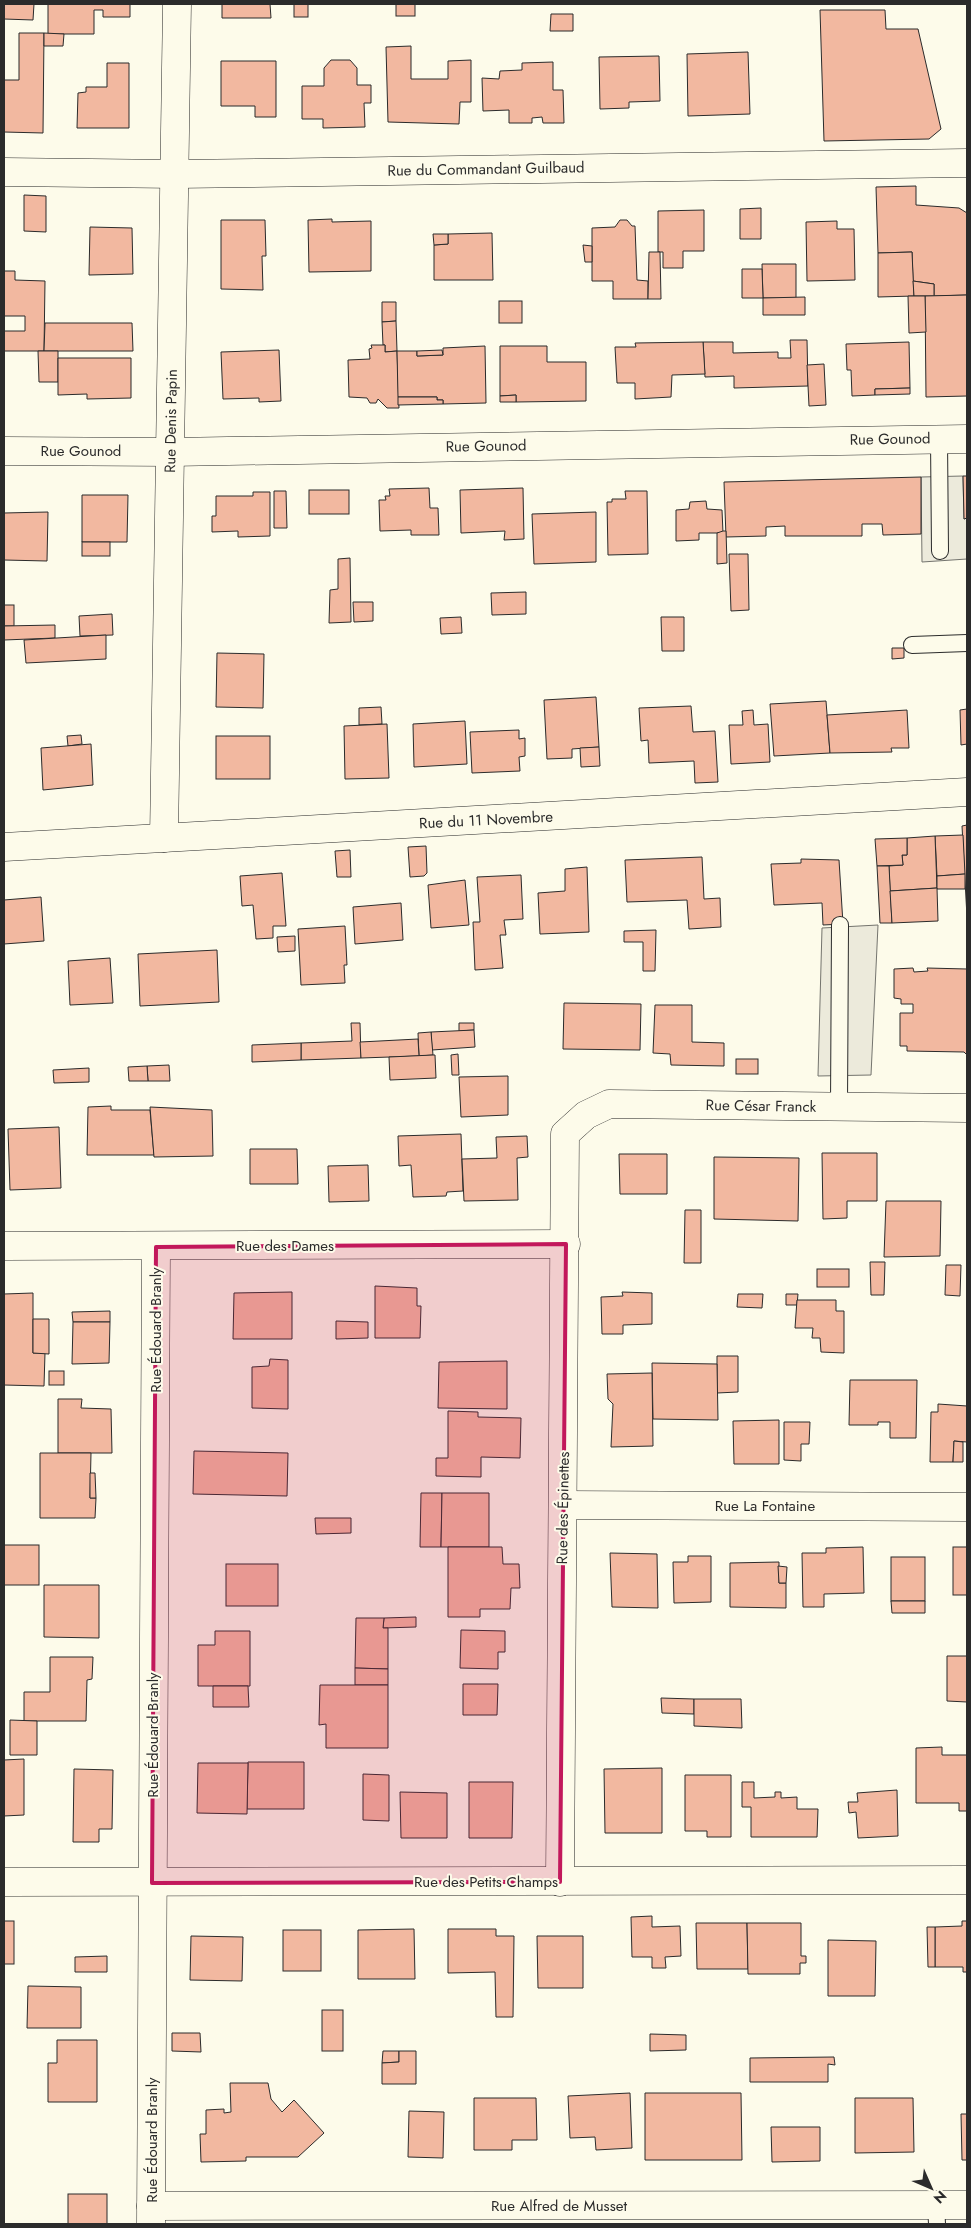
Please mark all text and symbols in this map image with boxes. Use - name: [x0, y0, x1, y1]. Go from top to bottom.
- street label: Rue du Commandant Guilbaud: [387, 156, 585, 182]
- street label: Rue Denis Papin: [159, 369, 183, 473]
- street label: Rue Gounod: [849, 427, 931, 451]
- street label: Rue Gounod: [445, 434, 527, 458]
- street label: Rue Gounod: [41, 440, 121, 462]
- street label: Rue du 11 Novembre: [419, 805, 554, 834]
- street label: Rue César Franck: [706, 1094, 817, 1118]
- street label: Rue des Dames: [236, 1235, 334, 1257]
- street label: Rue Édouard Branly: [145, 1267, 167, 1393]
- street label: Rue des Épinettes: [551, 1452, 575, 1564]
- street label: Rue La Fontaine: [715, 1495, 815, 1517]
- street label: Rue Édouard Branly: [142, 1672, 164, 1798]
- street label: Rue des Petits Champs: [414, 1871, 558, 1893]
- street label: Rue Édouard Branly: [141, 2077, 163, 2203]
- north arrow: [906, 2163, 956, 2213]
- text: N: [929, 2186, 951, 2208]
- street label: Rue Alfred de Musset: [491, 2195, 627, 2217]

